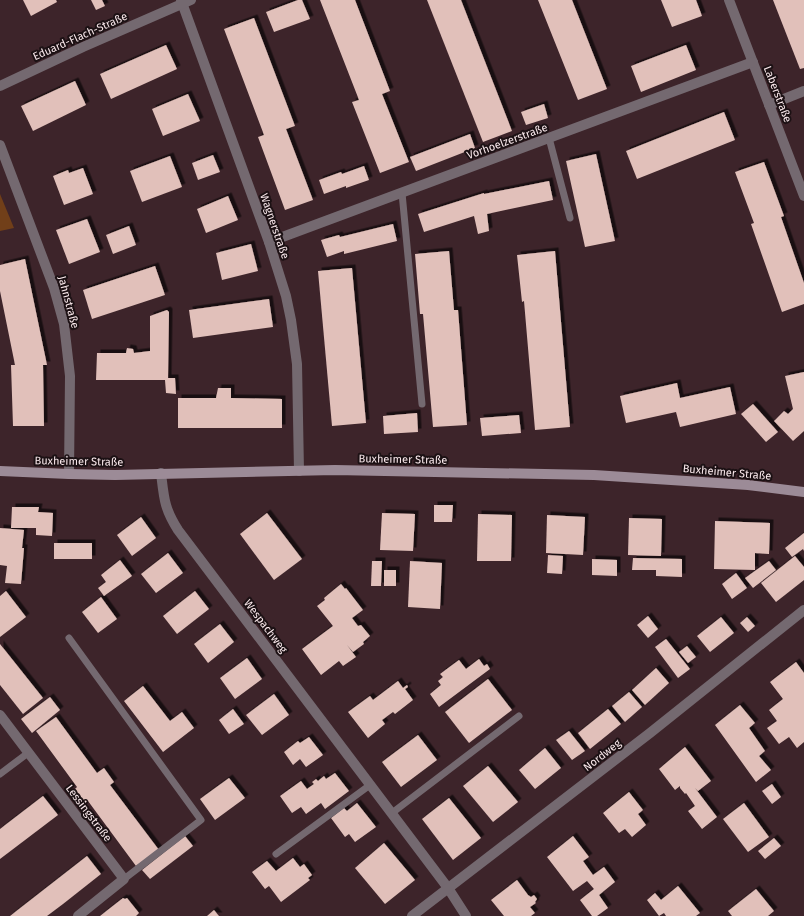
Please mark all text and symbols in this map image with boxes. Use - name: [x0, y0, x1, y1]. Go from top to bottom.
- street label: Eduard-Flach-Straße: [31, 10, 129, 63]
- street label: Laberstraße: [761, 64, 794, 124]
- street label: Vorhoelzerstraße: [465, 121, 549, 162]
- street label: Wagnerstraße: [257, 192, 292, 261]
- street label: Jahnstraße: [55, 275, 82, 330]
- street label: Buxheimer Straße: [358, 452, 448, 467]
- street label: Buxheimer Straße: [34, 454, 124, 469]
- street label: Buxheimer Straße: [682, 462, 772, 483]
- street label: Wespachweg: [241, 597, 290, 656]
- street label: Nordweg: [581, 737, 624, 774]
- street label: Lessingstraße: [63, 782, 114, 844]

